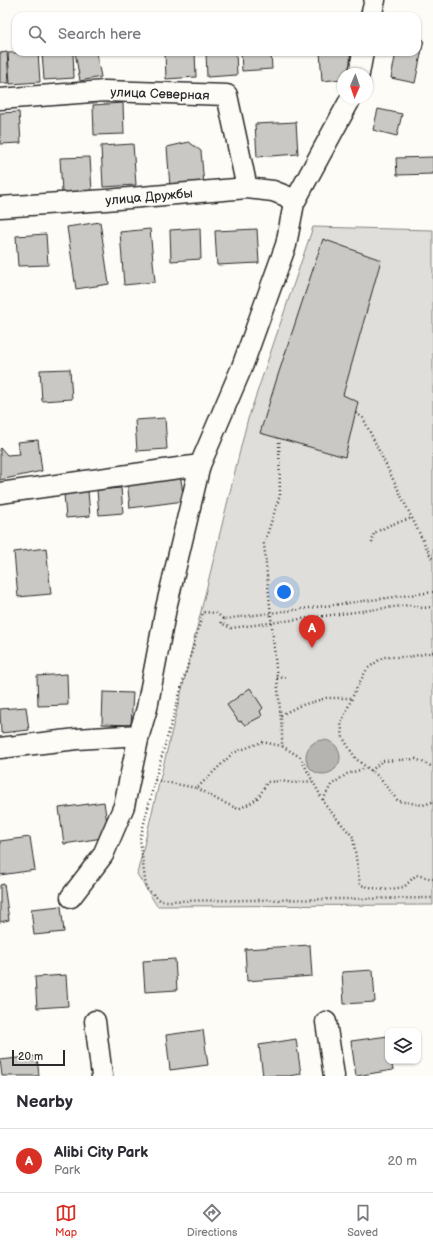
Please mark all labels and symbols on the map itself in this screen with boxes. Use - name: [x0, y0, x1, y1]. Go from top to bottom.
- north arrow: [337, 68, 373, 104]
- street label: улица Северная: [110, 84, 210, 104]
- street label: улица Дружбы: [105, 185, 193, 209]
- your location: [274, 582, 294, 602]
- pin: A: [299, 615, 325, 648]
- scale bar: [12, 1048, 65, 1067]

